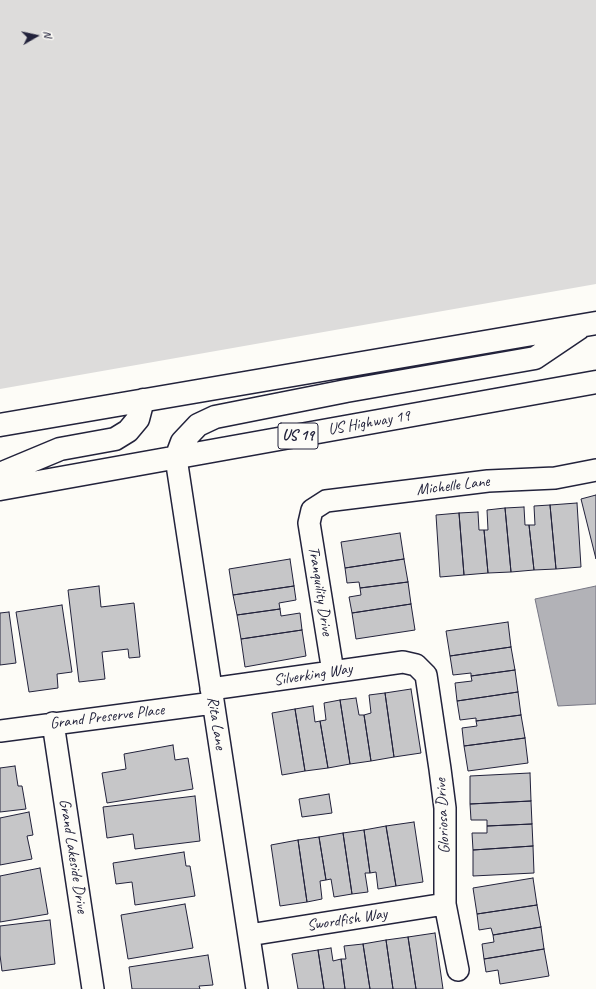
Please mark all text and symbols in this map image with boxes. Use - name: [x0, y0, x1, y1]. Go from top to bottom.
- north arrow: [16, 16, 56, 56]
- text: N: [40, 30, 55, 39]
- street label: US Highway 19: [327, 406, 411, 440]
- road number: US 19: [278, 423, 318, 449]
- street label: Michelle Lane: [415, 472, 491, 500]
- street label: Tranquility Drive: [303, 545, 337, 637]
- street label: Silverking Way: [272, 659, 354, 691]
- street label: Rita Lane: [202, 695, 230, 751]
- street label: Grand Preserve Place: [49, 700, 165, 734]
- street label: Gloriosa Drive: [431, 778, 455, 854]
- street label: Grand Lakeside Drive: [55, 798, 91, 914]
- street label: Swordfish Way: [306, 904, 388, 936]

